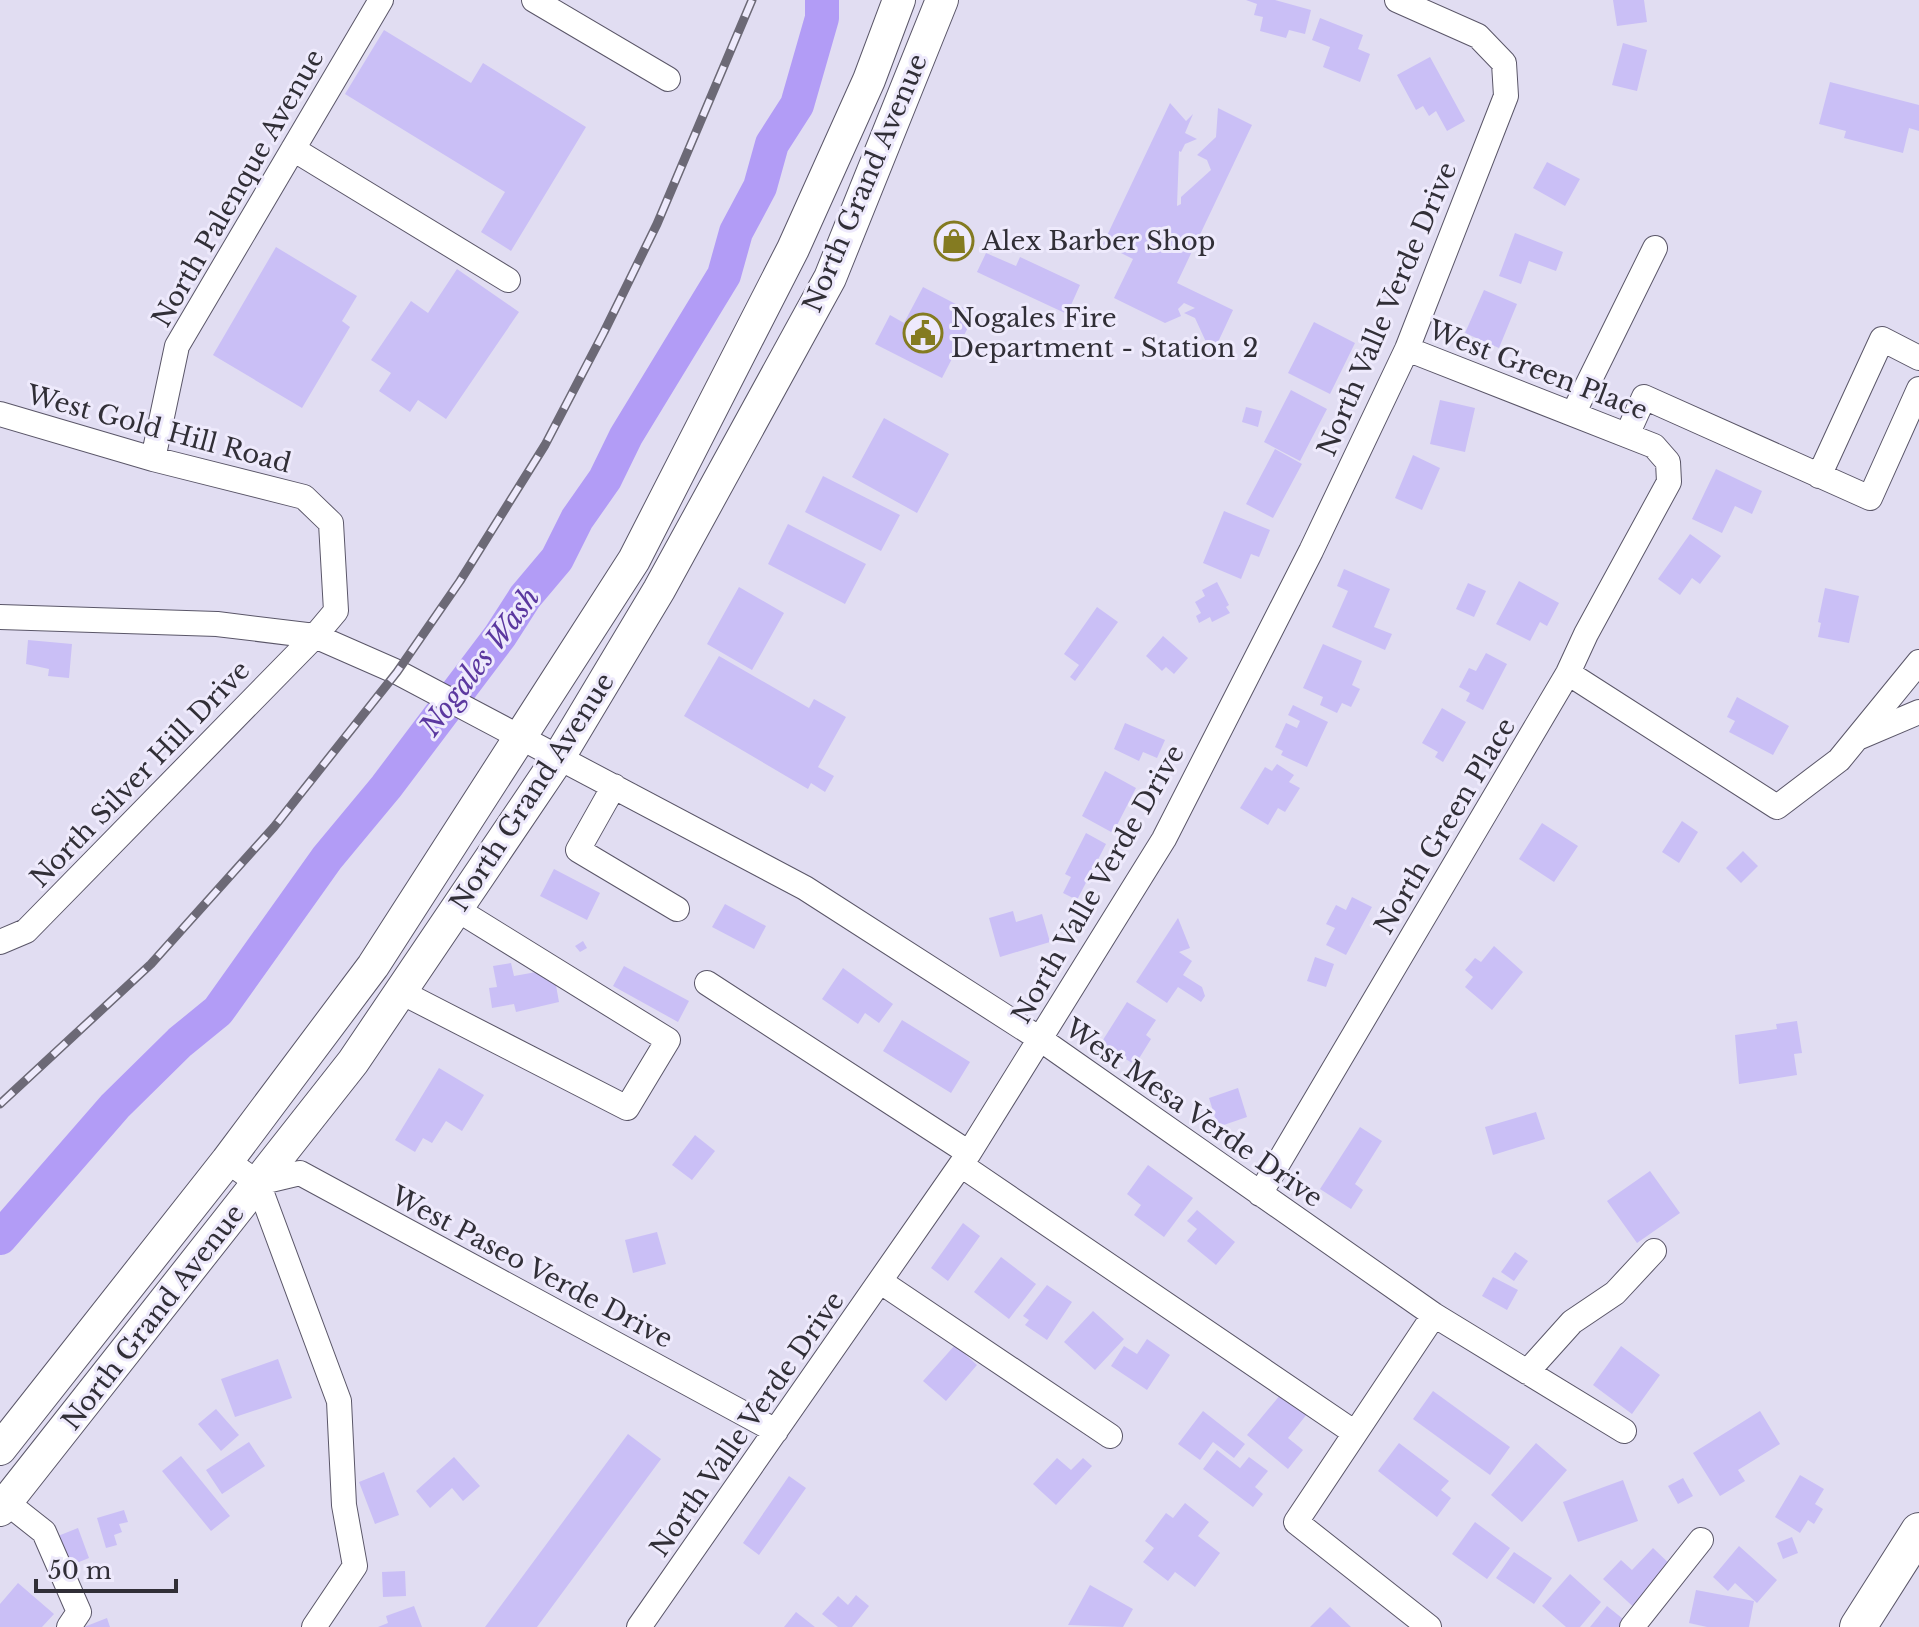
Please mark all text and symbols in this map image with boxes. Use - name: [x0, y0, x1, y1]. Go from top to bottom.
- street label: North Palenque Avenue: [145, 44, 331, 332]
- street label: North Grand Avenue: [796, 49, 934, 317]
- street label: North Valle Verde Drive: [1311, 157, 1463, 461]
- shop icon: Alex Barber Shop: [933, 220, 975, 262]
- place label: Alex Barber Shop: [981, 225, 1215, 257]
- place label: Nogales Fire Department - Station 2: [951, 302, 1259, 364]
- public building icon: Nogales Fire Department - Station 2: [902, 312, 944, 354]
- street label: West Green Place: [1423, 313, 1652, 427]
- street label: West Gold Hill Road: [22, 378, 295, 480]
- water label: Nogales Wash: [412, 581, 547, 744]
- street label: North Silver Hill Drive: [24, 654, 256, 894]
- street label: North Grand Avenue: [443, 667, 621, 917]
- street label: North Green Place: [1368, 712, 1522, 940]
- street label: North Valle Verde Drive: [1005, 739, 1191, 1029]
- street label: West Mesa Verde Drive: [1058, 1011, 1329, 1214]
- street label: West Paseo Verde Drive: [385, 1179, 678, 1355]
- street label: North Grand Avenue: [55, 1198, 251, 1436]
- street label: North Valle Verde Drive: [643, 1285, 851, 1563]
- scale bar: [36, 1543, 176, 1593]
- text: 50 m: [48, 1556, 112, 1585]

